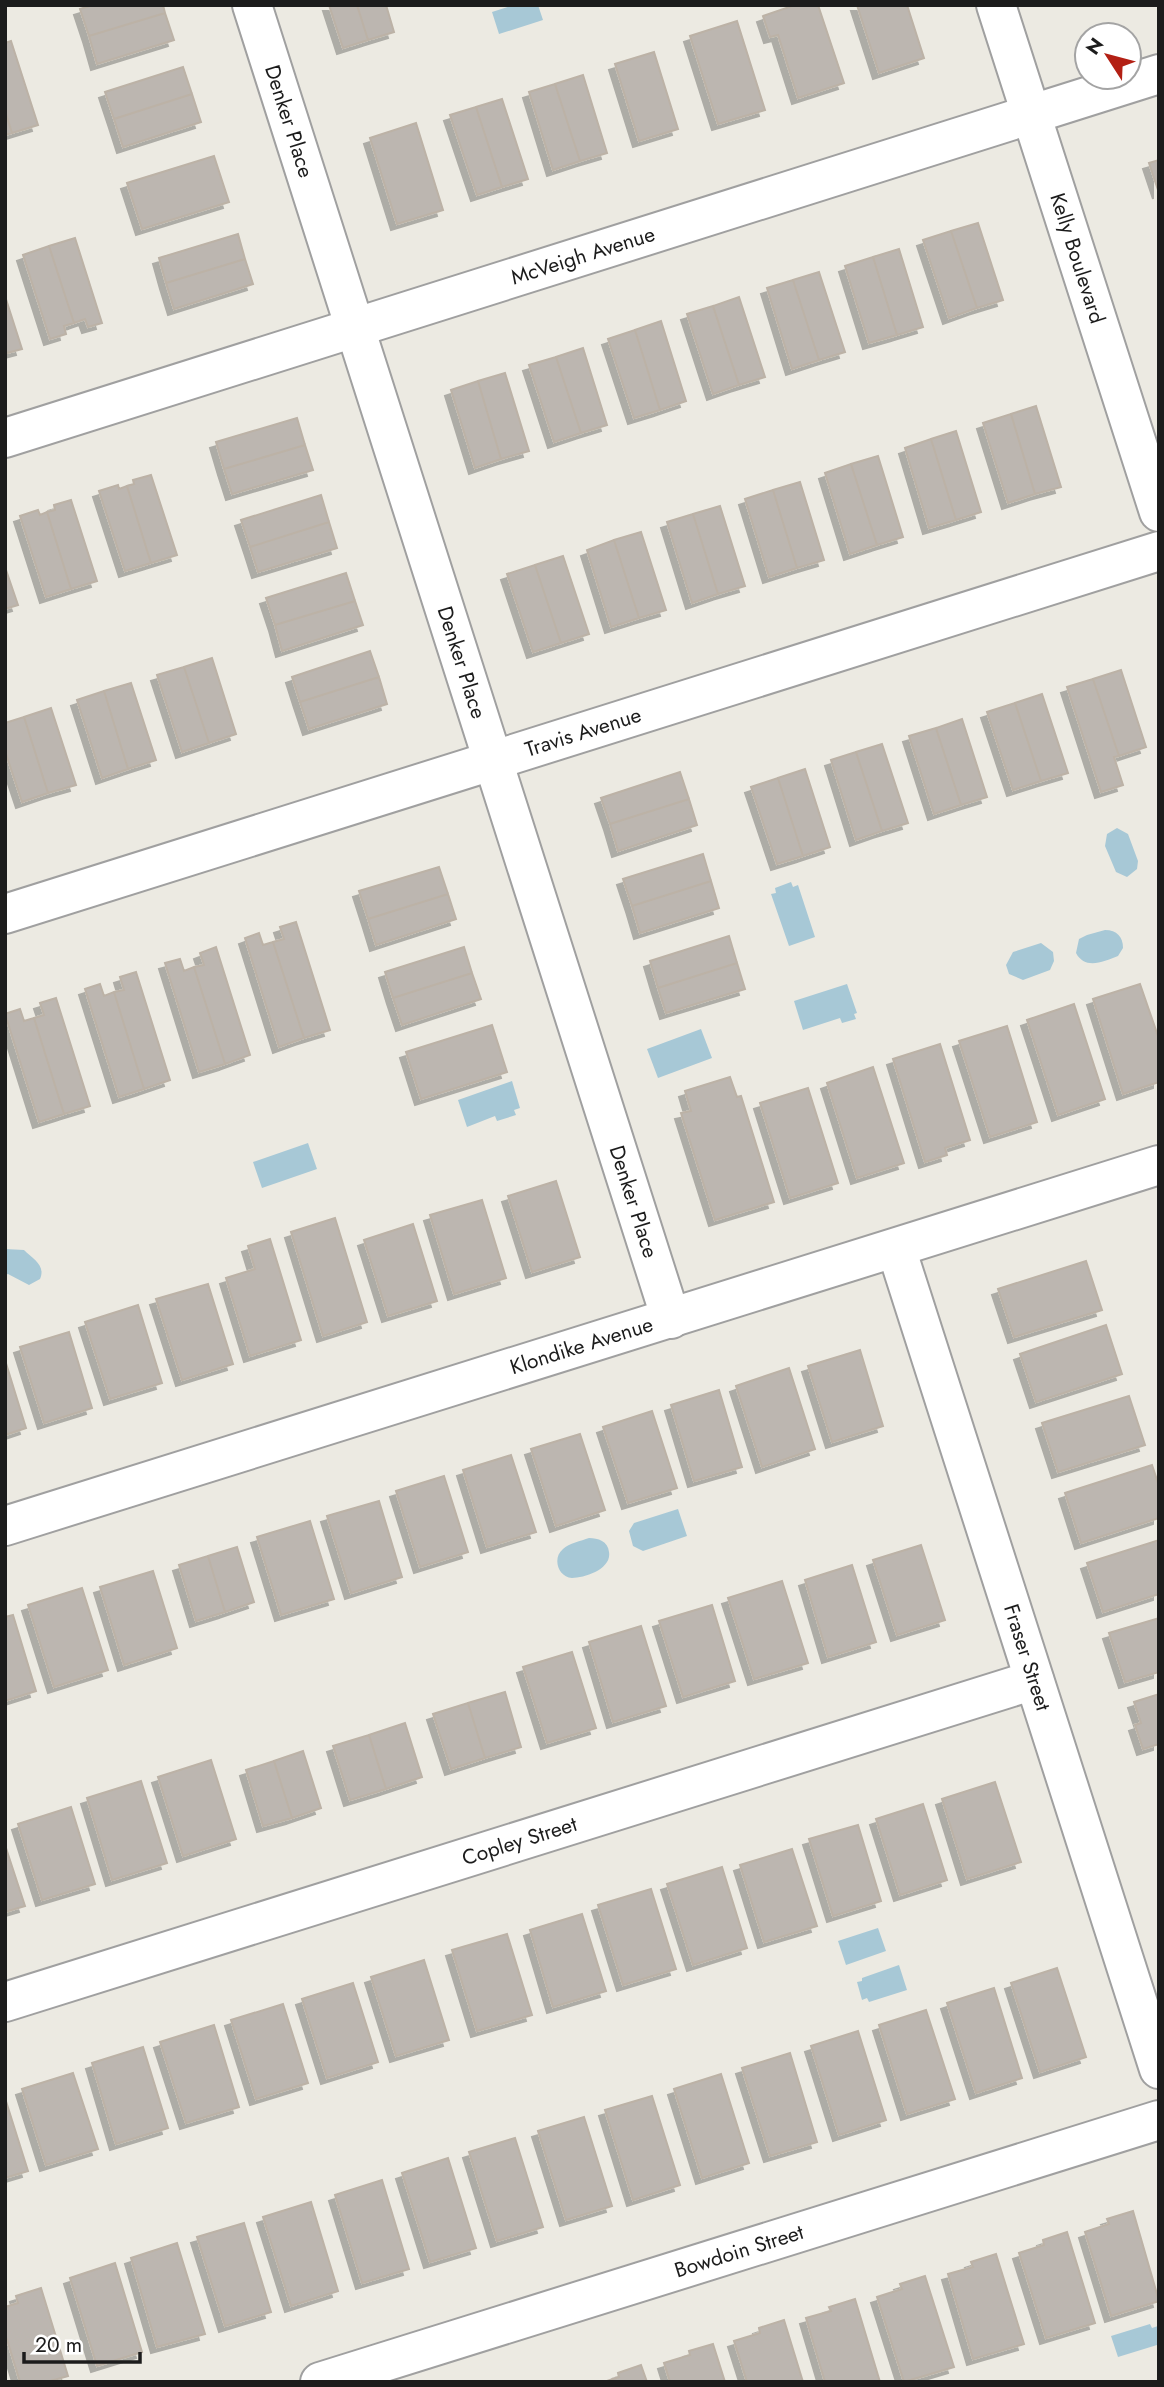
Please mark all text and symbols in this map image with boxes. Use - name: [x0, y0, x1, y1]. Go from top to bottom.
- north arrow: [1073, 21, 1143, 91]
- text: N: [1079, 32, 1110, 60]
- street label: Denker Place: [257, 61, 321, 182]
- street label: Kelly Boulevard: [1042, 189, 1112, 327]
- street label: McVeigh Avenue: [507, 219, 659, 292]
- street label: Denker Place: [430, 602, 494, 723]
- street label: Travis Avenue: [521, 700, 645, 765]
- street label: Denker Place: [602, 1141, 666, 1262]
- street label: Klondike Avenue: [506, 1309, 657, 1382]
- street label: Fraser Street: [996, 1600, 1058, 1715]
- street label: Copley Street: [458, 1809, 581, 1873]
- street label: Bowdoin Street: [671, 2217, 807, 2285]
- scale bar: [24, 2320, 140, 2364]
- text: 20 m: [35, 2330, 82, 2360]

